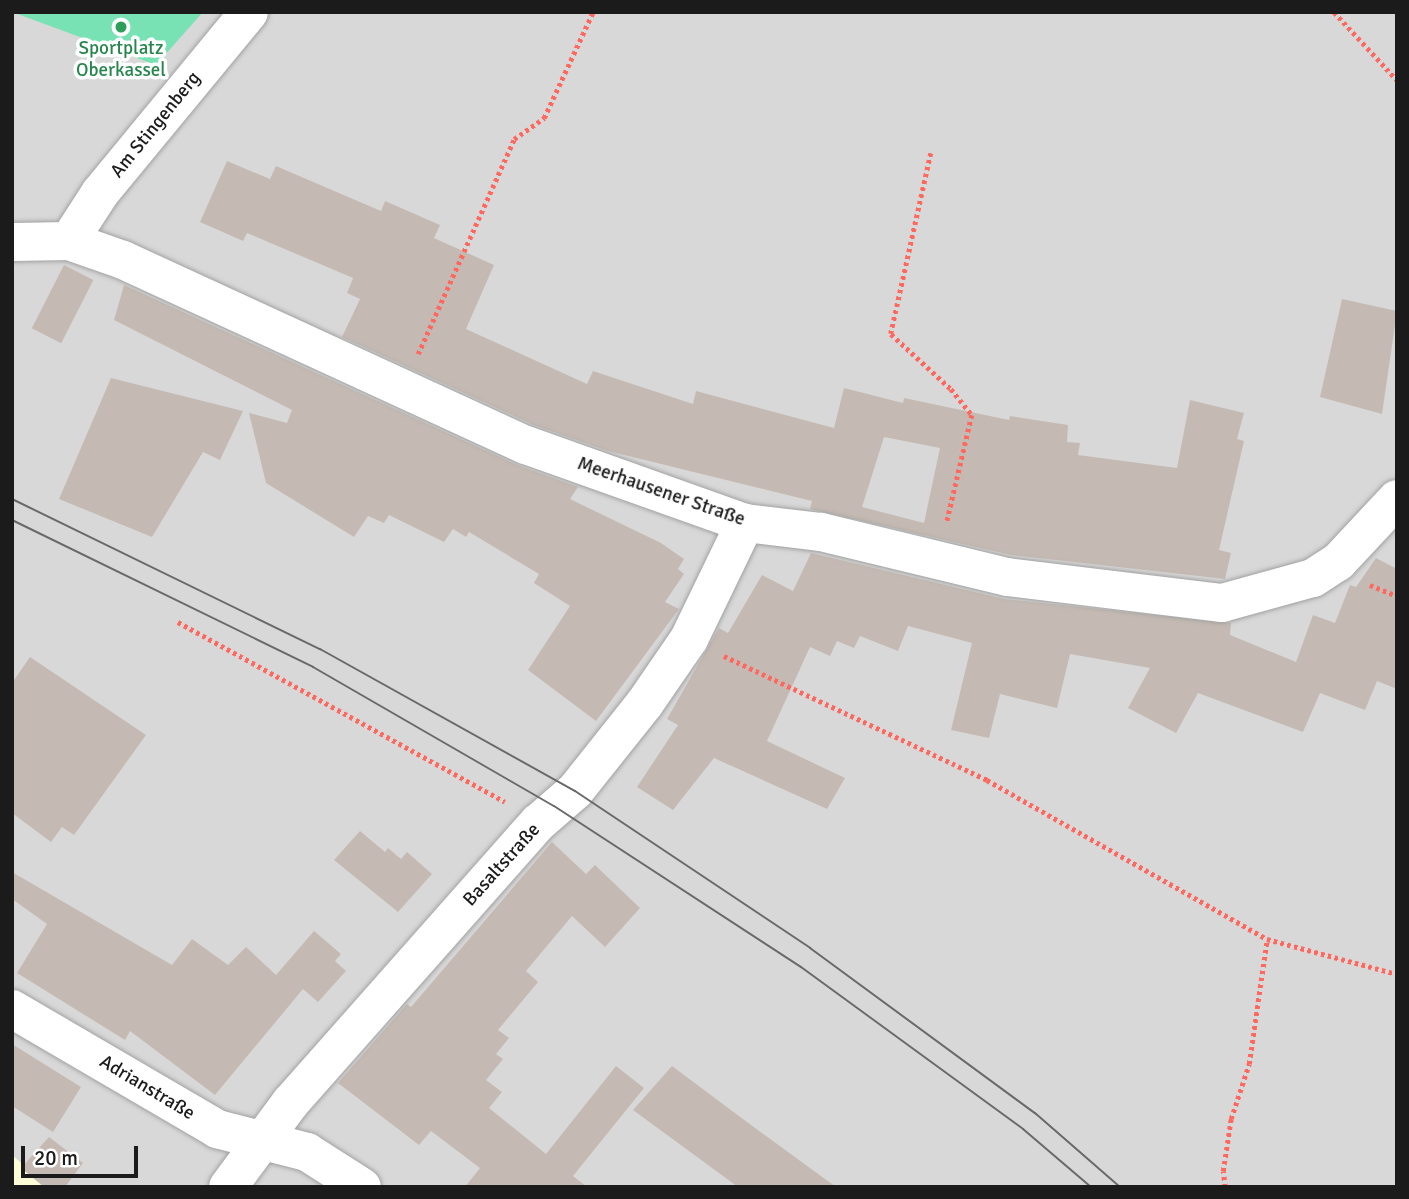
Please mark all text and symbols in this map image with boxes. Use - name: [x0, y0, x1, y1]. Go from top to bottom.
- marker: Sportplatz Oberkassel: [113, 19, 129, 35]
- place label: Sportplatz Oberkassel: [76, 38, 166, 82]
- street label: Am Stingenberg: [106, 67, 206, 183]
- street label: Meerhausener Straße: [574, 453, 748, 531]
- street label: Basaltstraße: [459, 819, 545, 911]
- street label: Adrianstraße: [95, 1051, 199, 1125]
- scale bar: [24, 1132, 142, 1176]
- text: 20 m: [34, 1145, 78, 1171]

